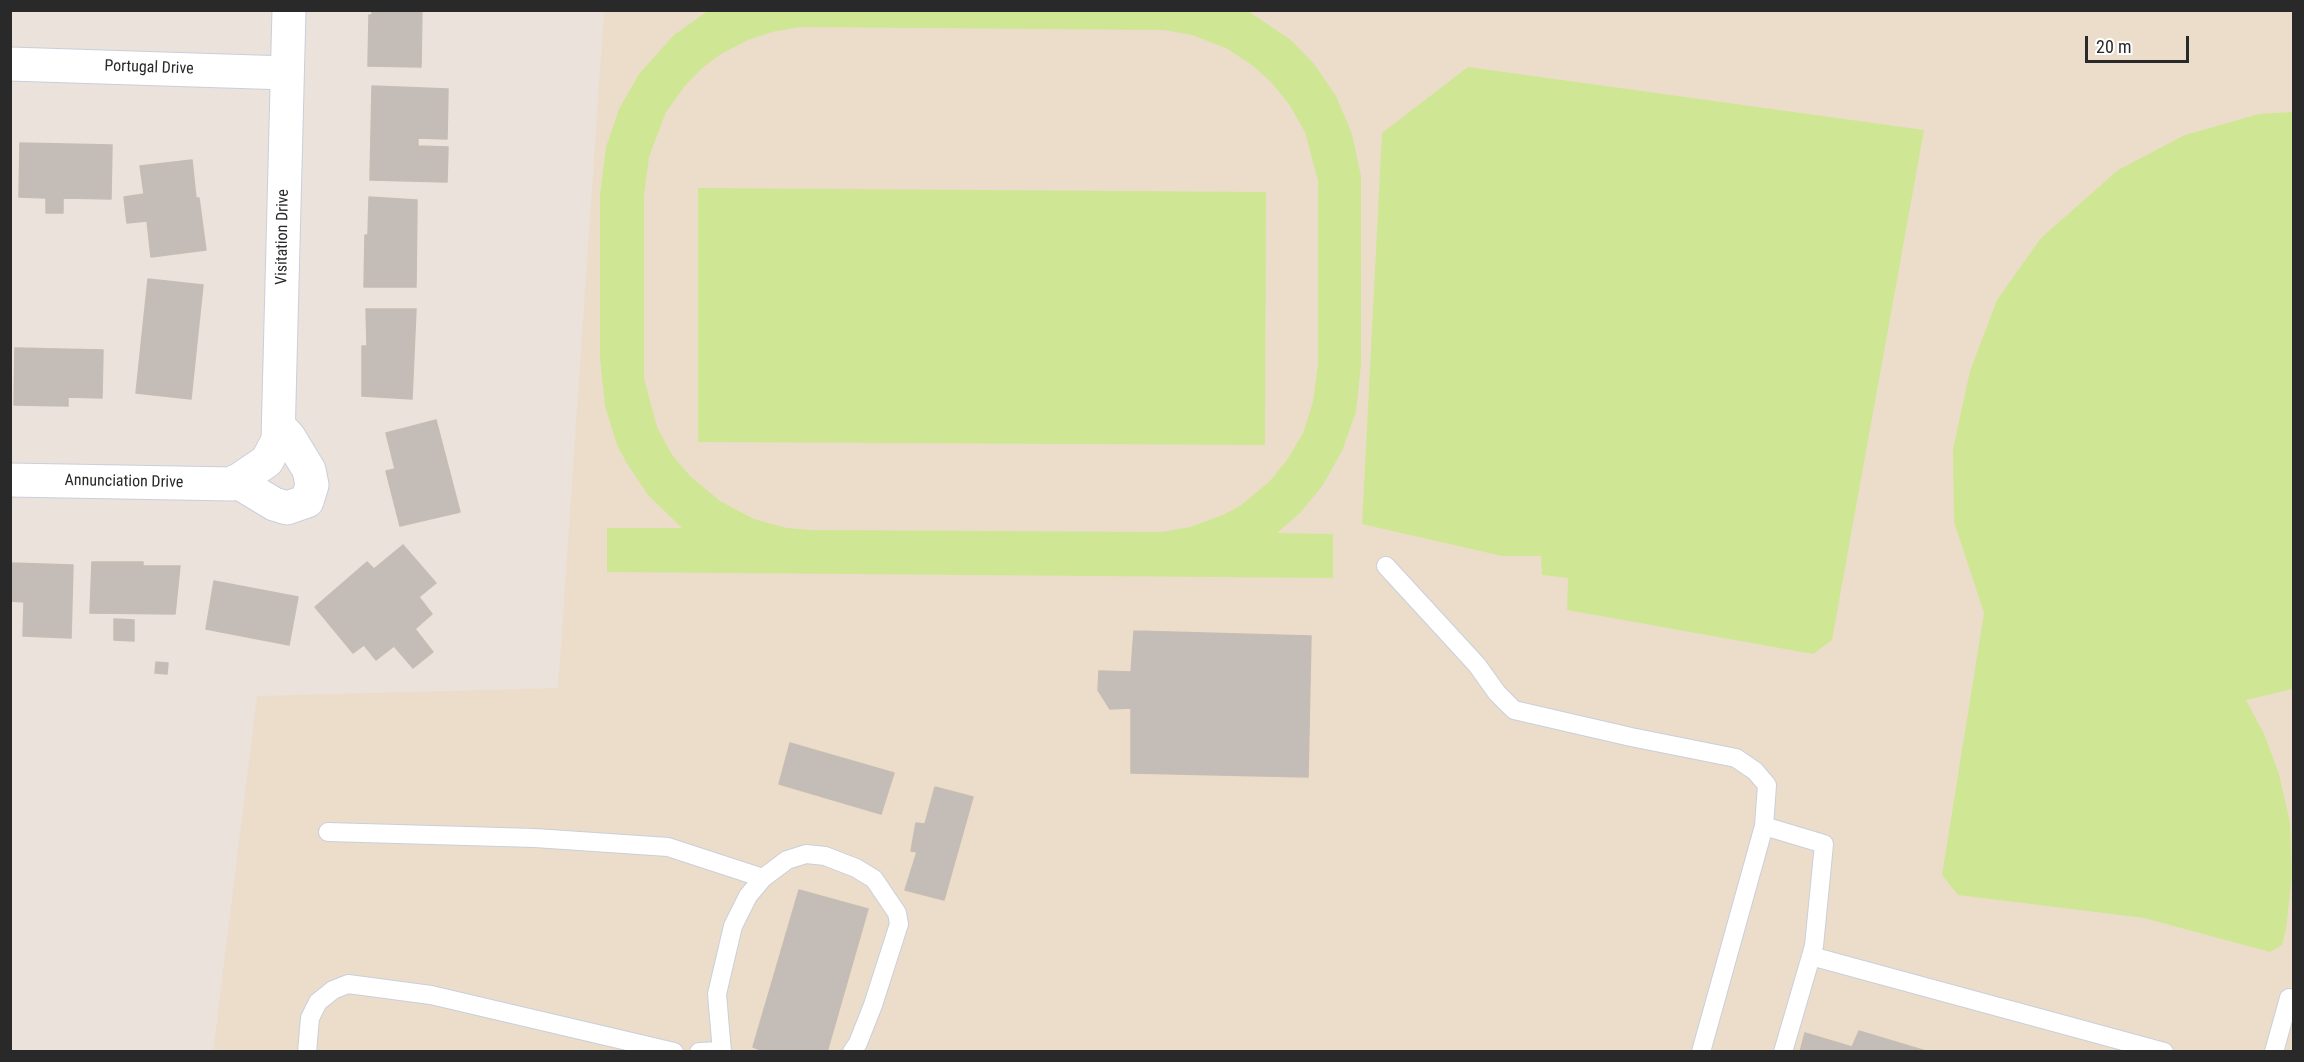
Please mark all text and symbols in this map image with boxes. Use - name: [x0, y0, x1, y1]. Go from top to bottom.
- scale bar: [2088, 24, 2192, 62]
- text: 20 m: [2096, 36, 2131, 57]
- street label: Portugal Drive: [104, 57, 194, 79]
- street label: Visitation Drive: [273, 189, 293, 285]
- street label: Annunciation Drive: [64, 471, 184, 493]

